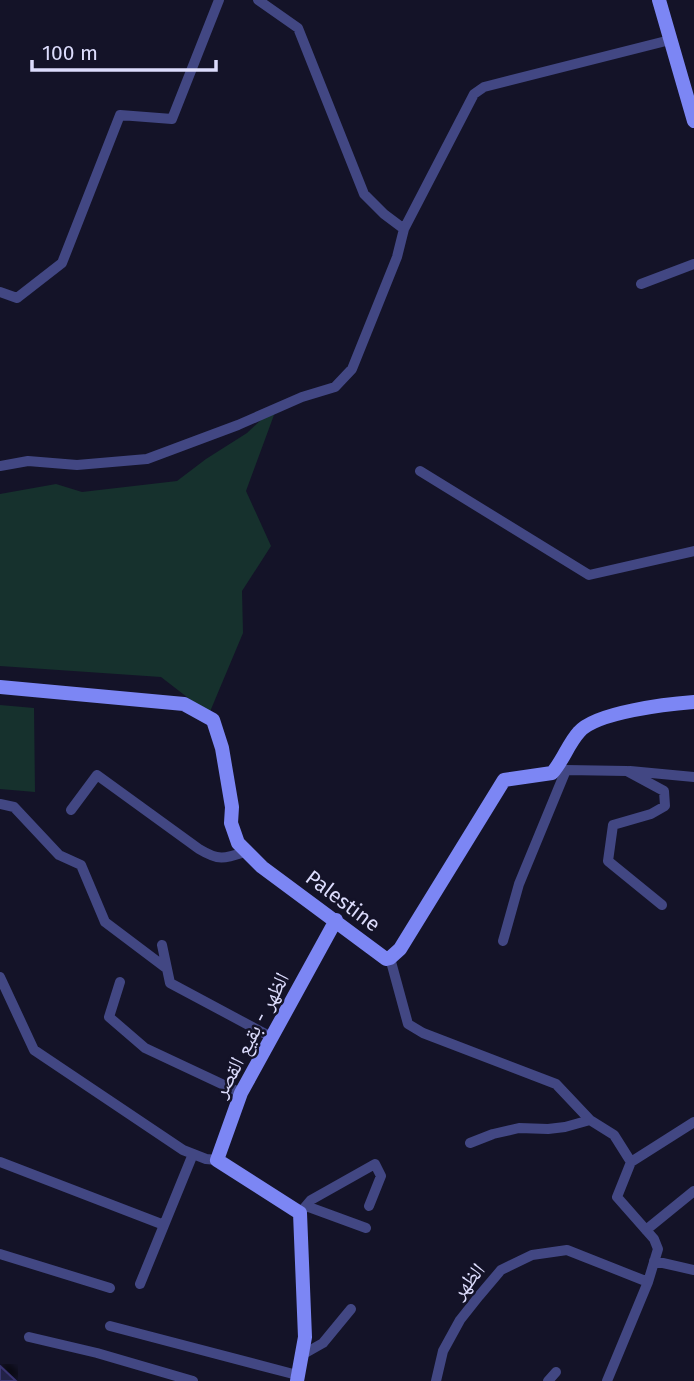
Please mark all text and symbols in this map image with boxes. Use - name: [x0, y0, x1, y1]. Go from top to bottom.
- scale bar: [32, 28, 215, 72]
- text: 100 m: [42, 40, 98, 66]
- street label: Palestine: [301, 864, 385, 938]
- street label: الظهر - بقيع القصر: [207, 968, 295, 1103]
- street label: الظهر: [445, 1258, 491, 1305]

